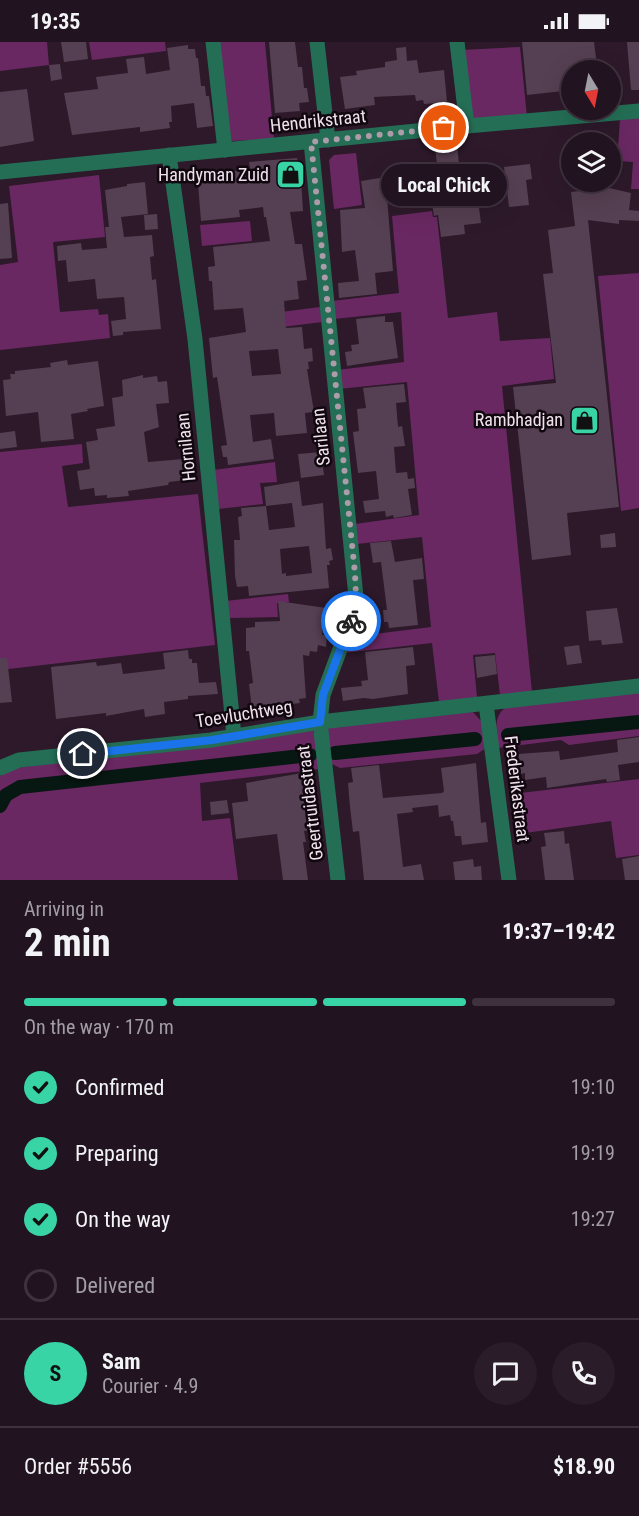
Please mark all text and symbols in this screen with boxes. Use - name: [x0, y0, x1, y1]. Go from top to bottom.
- text: 19:35: [30, 9, 81, 34]
- north arrow: [561, 60, 621, 120]
- map controls: [561, 60, 621, 192]
- pin: [418, 102, 469, 153]
- street label: Hendrikstraat: [269, 105, 367, 136]
- icon: bag: [427, 111, 460, 144]
- button: layers: [561, 132, 621, 192]
- shop icon: Handyman Zuid: [274, 159, 306, 191]
- place label: Handyman Zuid: [158, 164, 269, 185]
- callout: Local Chick: [381, 164, 507, 206]
- text: Local Chick: [398, 173, 490, 197]
- shop icon: Rambhadjan: [568, 404, 600, 436]
- street label: Sarilaan: [307, 407, 334, 467]
- place label: Rambhadjan: [475, 409, 563, 430]
- street label: Hornilaan: [171, 412, 200, 482]
- courier: [321, 591, 381, 651]
- icon: bike: [335, 605, 368, 638]
- street label: Toevluchtweg: [194, 695, 294, 732]
- pin: [57, 728, 108, 779]
- street label: Frederikastraat: [501, 734, 534, 843]
- icon: home: [66, 737, 99, 770]
- street label: Geertruidastraat: [292, 744, 327, 862]
- text: Arriving in: [24, 897, 104, 921]
- text: 19:37–19:42: [502, 919, 615, 944]
- text: 2 min: [24, 920, 111, 966]
- text: On the way · 170 m: [24, 1015, 174, 1039]
- icon: check: [24, 1071, 57, 1104]
- text: Confirmed: [75, 1075, 164, 1100]
- text: 19:10: [571, 1075, 615, 1099]
- icon: check: [24, 1137, 57, 1170]
- text: Preparing: [75, 1141, 159, 1166]
- text: 19:19: [571, 1141, 615, 1165]
- icon: check: [24, 1203, 57, 1236]
- text: On the way: [75, 1207, 170, 1232]
- text: 19:27: [571, 1207, 615, 1231]
- text: Delivered: [75, 1273, 155, 1298]
- button: chat: [474, 1342, 537, 1405]
- button: phone: [552, 1342, 615, 1405]
- text: Sam: [102, 1349, 141, 1374]
- text: S: [50, 1361, 61, 1386]
- text: Courier · 4.9: [102, 1374, 198, 1398]
- text: Order #5556: [24, 1454, 132, 1479]
- text: $18.90: [553, 1454, 615, 1479]

